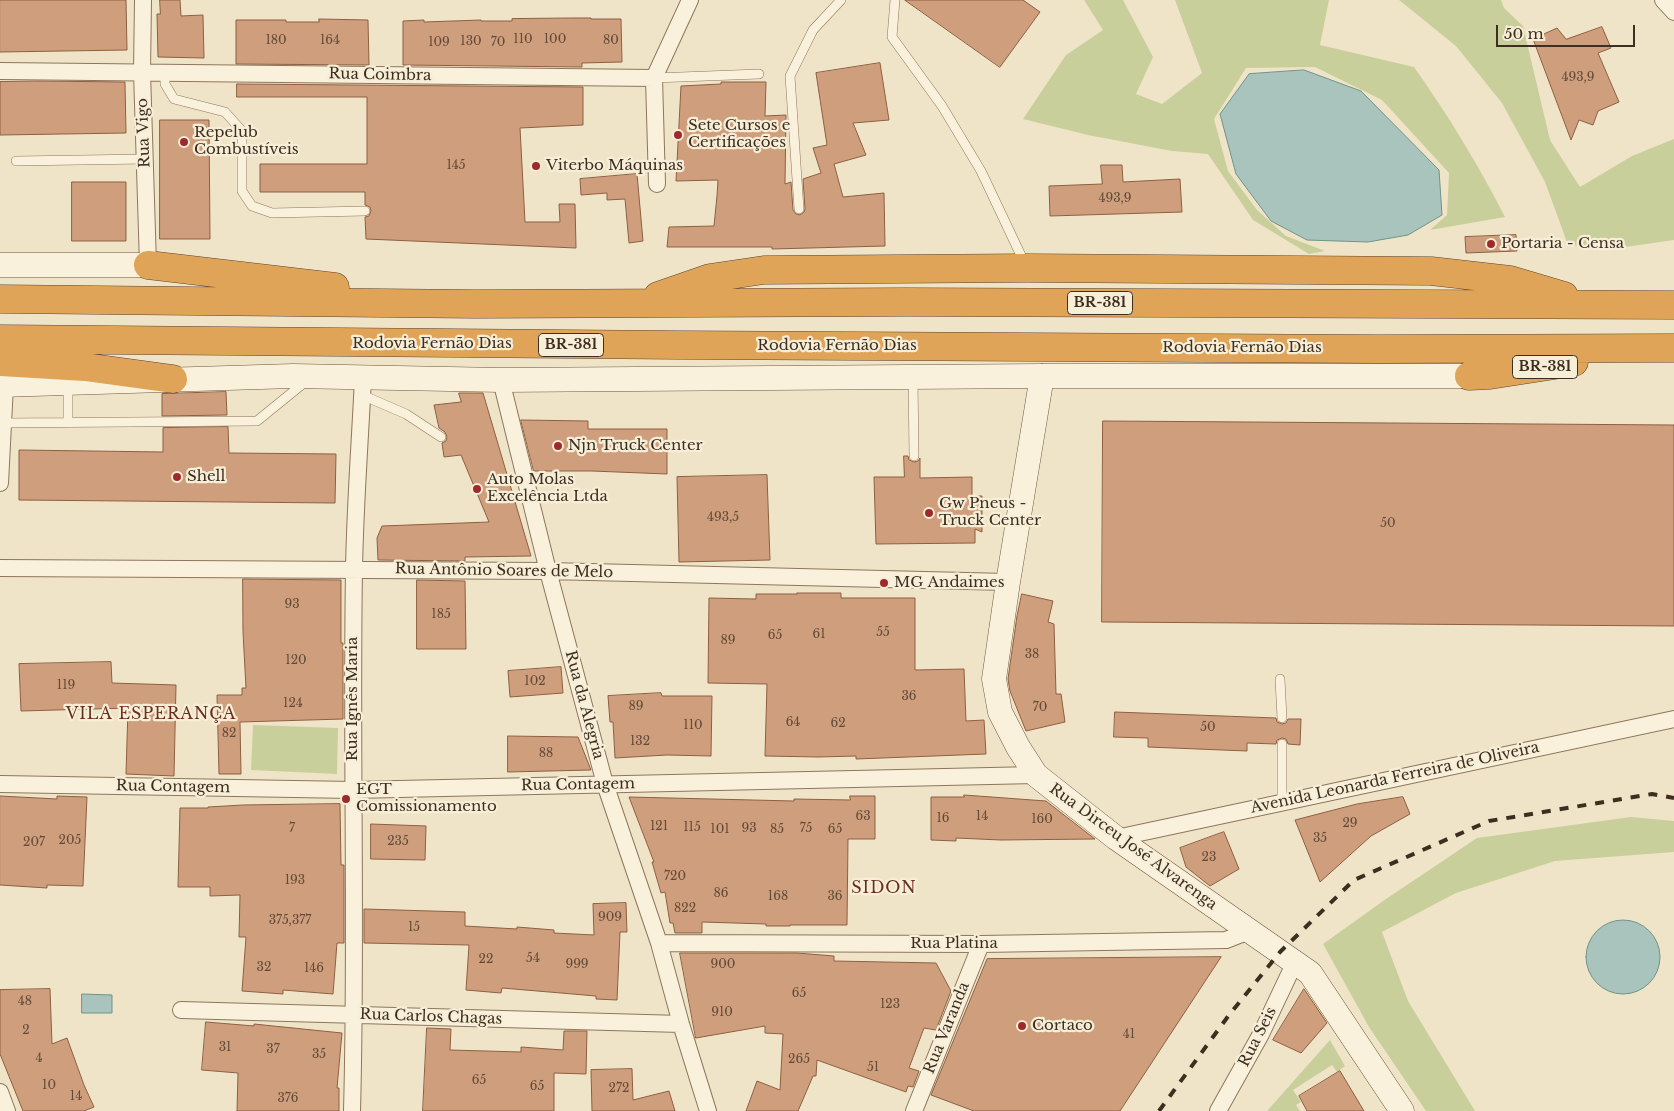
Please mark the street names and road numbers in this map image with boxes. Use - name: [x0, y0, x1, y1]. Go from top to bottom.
- street label: Rua Coimbra: [328, 65, 432, 85]
- street label: Rua Vigo: [134, 98, 154, 168]
- road number: BR-381: [1068, 292, 1132, 314]
- road number: BR-381: [538, 334, 604, 356]
- street label: Rodovia Fernão Dias: [352, 335, 512, 353]
- street label: Rodovia Fernão Dias: [757, 337, 917, 355]
- street label: Rodovia Fernão Dias: [1162, 339, 1322, 357]
- road number: BR-381: [1512, 356, 1578, 378]
- street label: Rua Antônio Soares de Melo: [395, 560, 613, 582]
- street label: Rua Ignês Maria: [344, 637, 362, 761]
- street label: Rua da Alegria: [561, 649, 607, 761]
- street label: Avenida Leonarda Ferreira de Oliveira: [1249, 739, 1541, 817]
- street label: Rua Contagem: [521, 775, 635, 795]
- street label: Rua Contagem: [116, 777, 230, 797]
- street label: Rua Dirceu José Alvarenga: [1046, 780, 1220, 914]
- street label: Rua Platina: [910, 935, 998, 953]
- street label: Rua Varanda: [920, 979, 974, 1077]
- street label: Rua Seis: [1235, 1004, 1281, 1070]
- street label: Rua Carlos Chagas: [359, 1006, 503, 1028]

